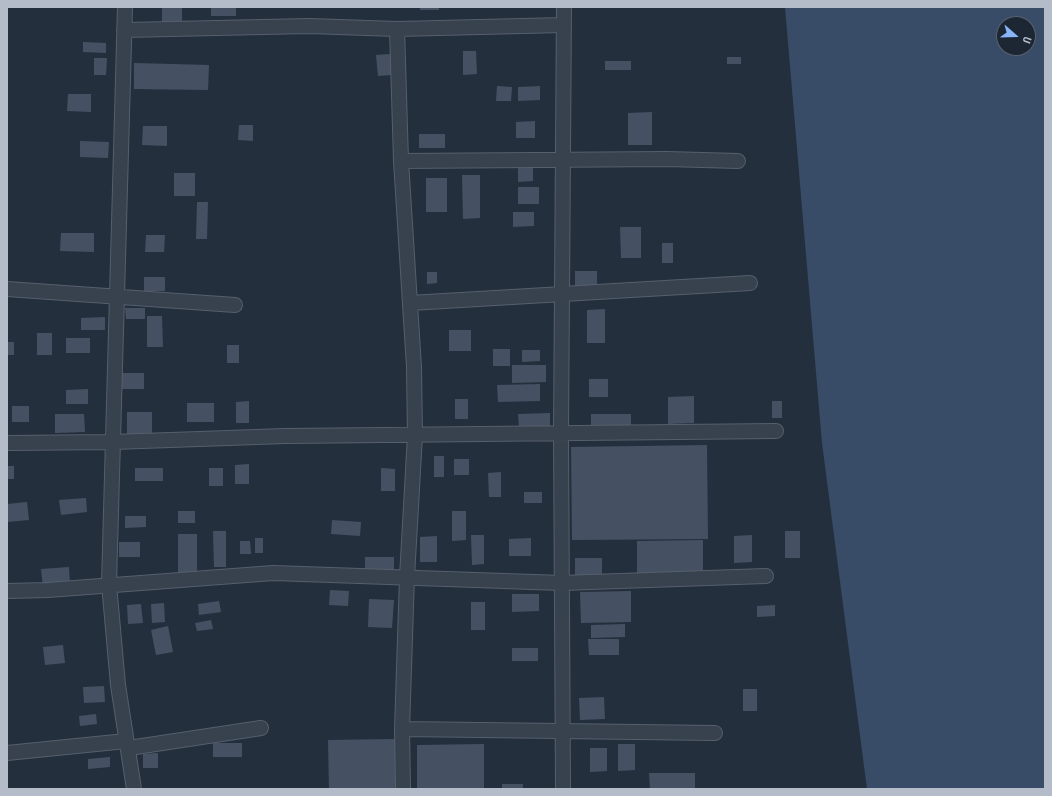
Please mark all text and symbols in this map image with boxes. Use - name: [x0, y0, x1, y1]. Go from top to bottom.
- north arrow: [996, 16, 1036, 56]
- text: U: [1020, 35, 1034, 45]

